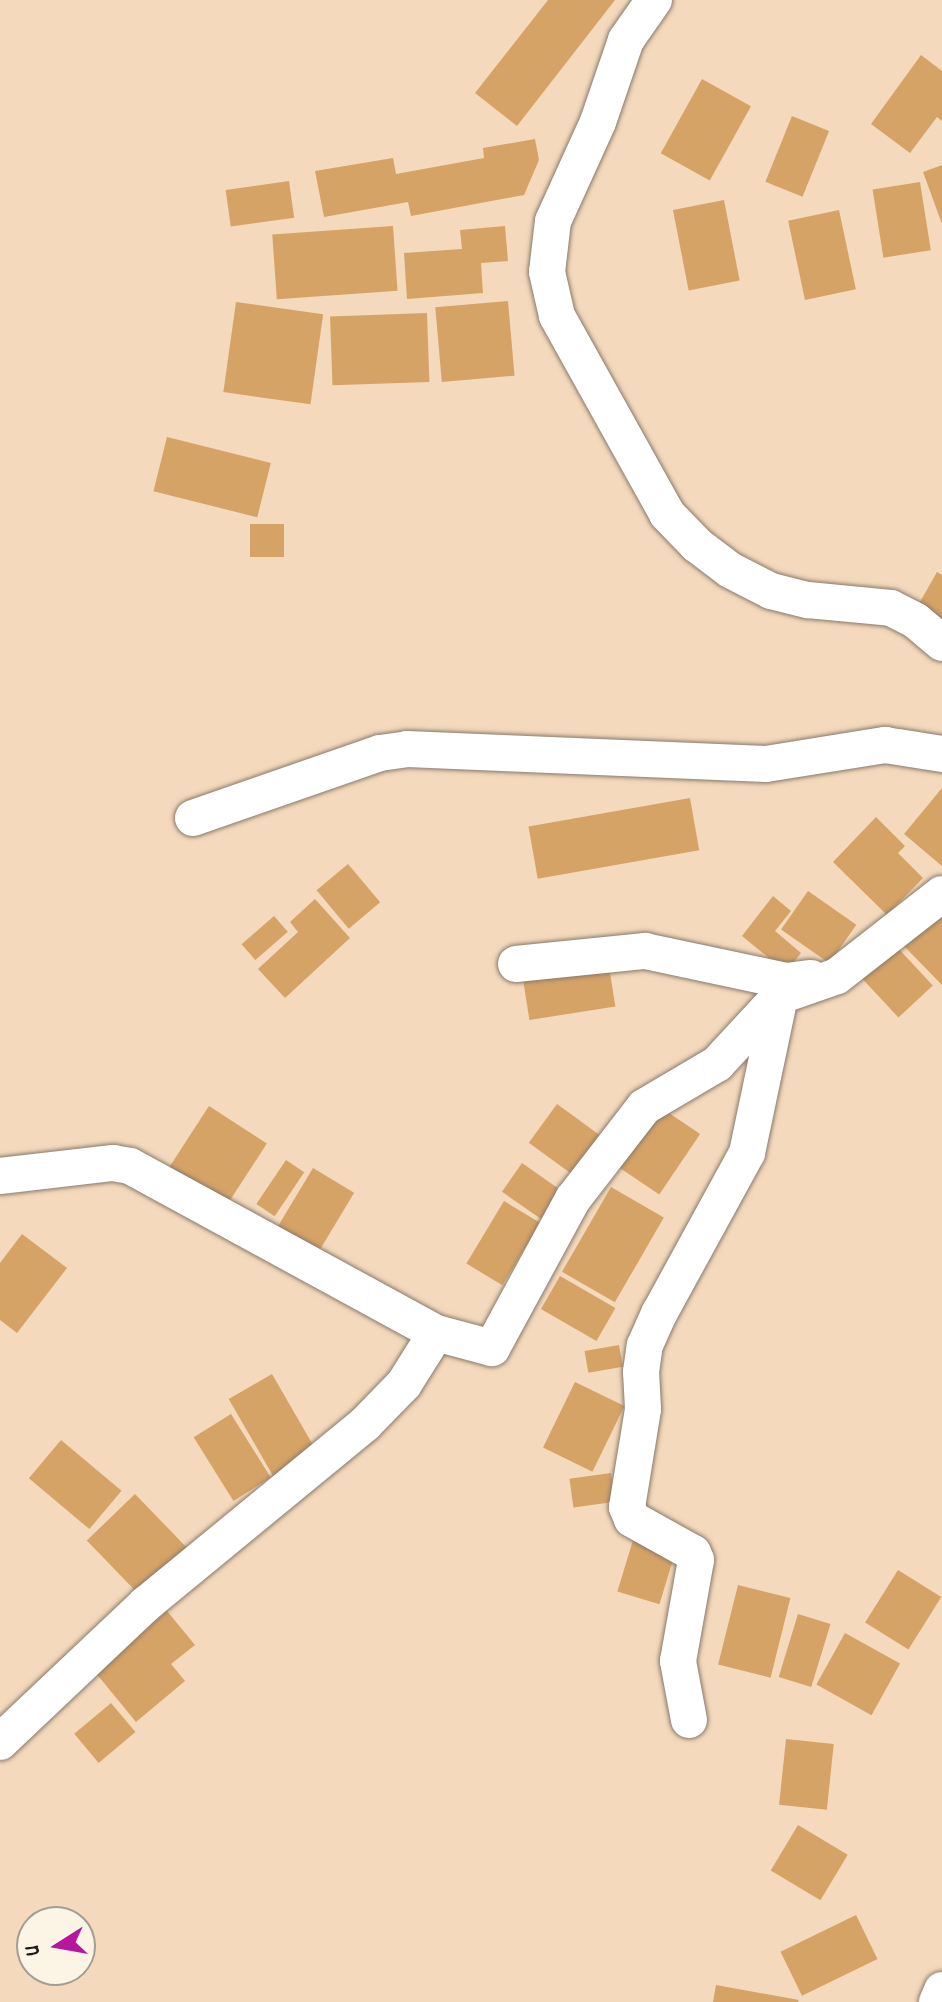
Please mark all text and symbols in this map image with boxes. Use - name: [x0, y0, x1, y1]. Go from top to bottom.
- north arrow: [16, 1906, 96, 1986]
- text: U: [18, 1942, 50, 1958]

